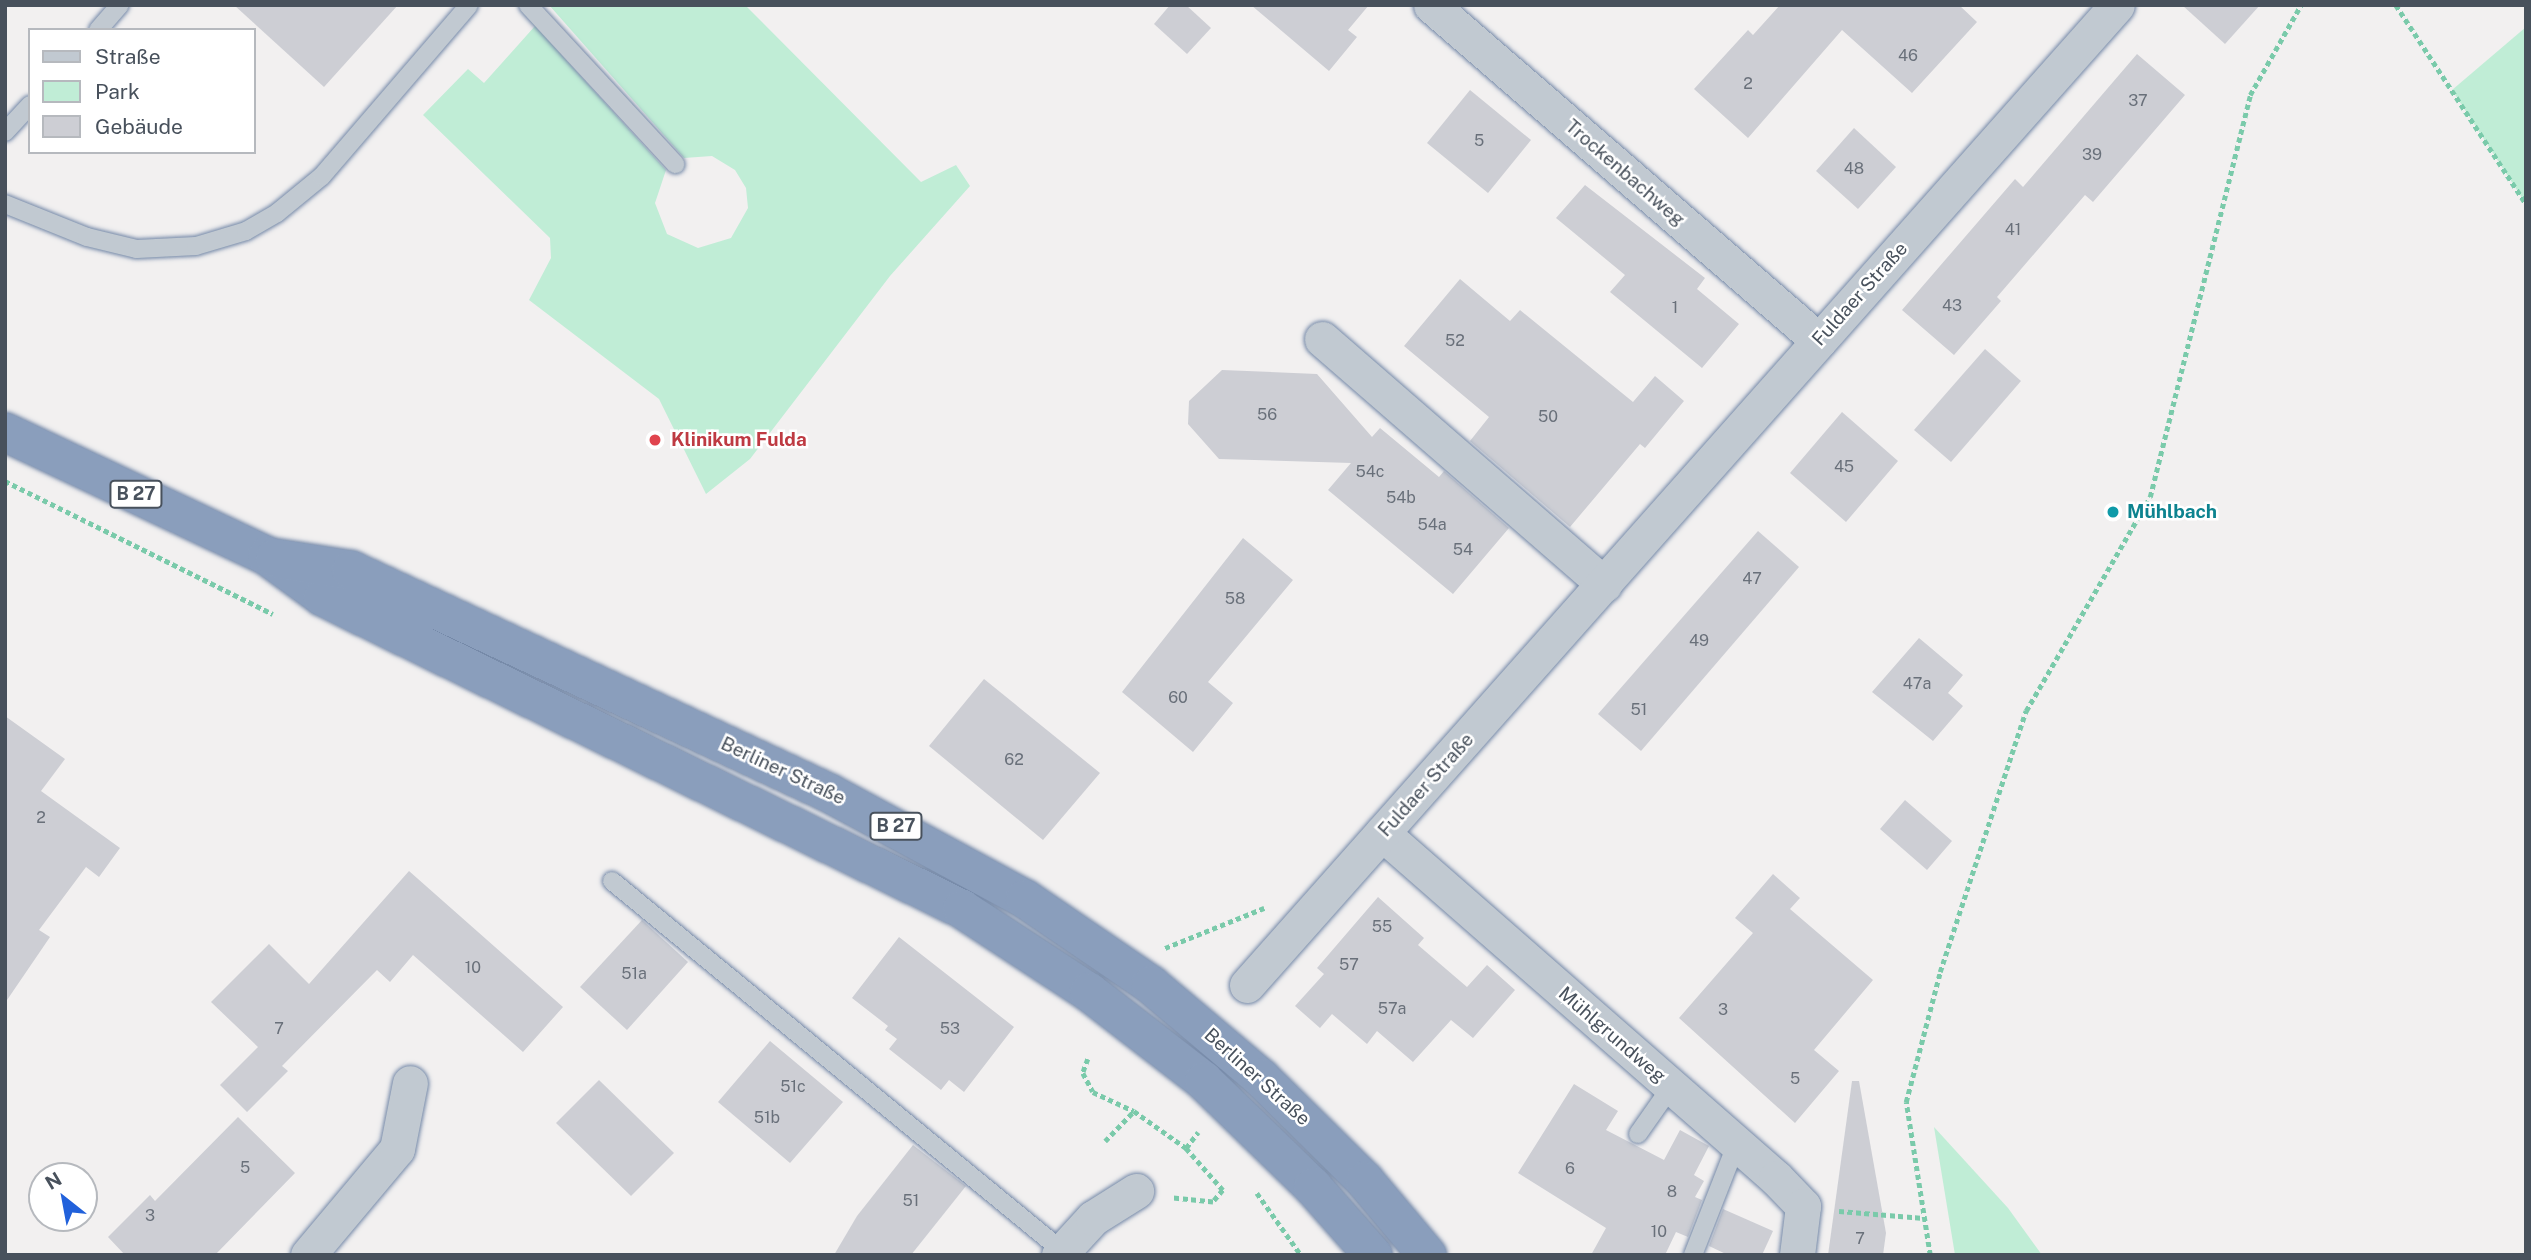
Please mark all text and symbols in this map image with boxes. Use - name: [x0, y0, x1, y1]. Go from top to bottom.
- legend: [28, 28, 256, 154]
- text: Straße: [95, 44, 161, 69]
- house number: 46: [1898, 46, 1918, 66]
- house number: 2: [1743, 74, 1753, 94]
- text: Park: [95, 79, 140, 104]
- house number: 37: [2128, 91, 2148, 111]
- text: Gebäude: [95, 114, 183, 139]
- street label: Trockenbachweg: [1561, 115, 1689, 231]
- house number: 5: [1474, 131, 1484, 151]
- house number: 39: [2082, 145, 2102, 165]
- house number: 48: [1844, 159, 1864, 179]
- house number: 41: [2005, 220, 2021, 240]
- street label: Fuldaer Straße: [1808, 238, 1912, 350]
- house number: 43: [1942, 296, 1962, 316]
- house number: 1: [1672, 298, 1678, 318]
- house number: 52: [1445, 331, 1465, 351]
- house number: 56: [1257, 405, 1277, 425]
- house number: 50: [1538, 407, 1558, 427]
- place label: Klinikum Fulda: [671, 429, 807, 451]
- marker: Klinikum Fulda: [645, 430, 665, 450]
- house number: 45: [1834, 457, 1854, 477]
- house number: 54c: [1356, 462, 1384, 482]
- road number: B 27: [108, 480, 164, 508]
- house number: 54b: [1386, 488, 1416, 508]
- place label: Mühlbach: [2127, 501, 2217, 523]
- marker: Mühlbach: [2105, 504, 2121, 520]
- house number: 54a: [1417, 515, 1447, 535]
- house number: 54: [1453, 540, 1473, 560]
- house number: 47: [1742, 569, 1762, 589]
- house number: 58: [1225, 589, 1245, 609]
- house number: 49: [1689, 631, 1709, 651]
- house number: 47a: [1903, 674, 1931, 694]
- house number: 60: [1168, 688, 1188, 708]
- house number: 51: [1631, 700, 1647, 720]
- street label: Fuldaer Straße: [1374, 729, 1478, 841]
- street label: Berliner Straße: [717, 732, 849, 810]
- house number: 62: [1004, 750, 1024, 770]
- house number: 2: [36, 808, 46, 828]
- road number: B 27: [868, 812, 924, 840]
- house number: 55: [1372, 917, 1392, 937]
- house number: 57: [1339, 955, 1359, 975]
- house number: 10: [465, 958, 481, 978]
- house number: 51a: [621, 964, 647, 984]
- street label: Mühlgrundweg: [1554, 982, 1670, 1088]
- house number: 57a: [1378, 999, 1406, 1019]
- house number: 3: [1718, 1000, 1728, 1020]
- house number: 7: [274, 1019, 284, 1039]
- house number: 53: [940, 1019, 960, 1039]
- street label: Berliner Straße: [1199, 1024, 1315, 1130]
- house number: 5: [1790, 1069, 1800, 1089]
- house number: 51c: [780, 1077, 806, 1097]
- house number: 51b: [754, 1108, 780, 1128]
- house number: 5: [240, 1158, 250, 1178]
- house number: 6: [1565, 1159, 1575, 1179]
- north arrow: [28, 1162, 98, 1232]
- text: N: [41, 1167, 65, 1194]
- house number: 8: [1667, 1182, 1677, 1202]
- house number: 51: [903, 1191, 919, 1211]
- house number: 3: [145, 1206, 155, 1226]
- house number: 10: [1651, 1222, 1667, 1242]
- house number: 7: [1855, 1229, 1865, 1249]

